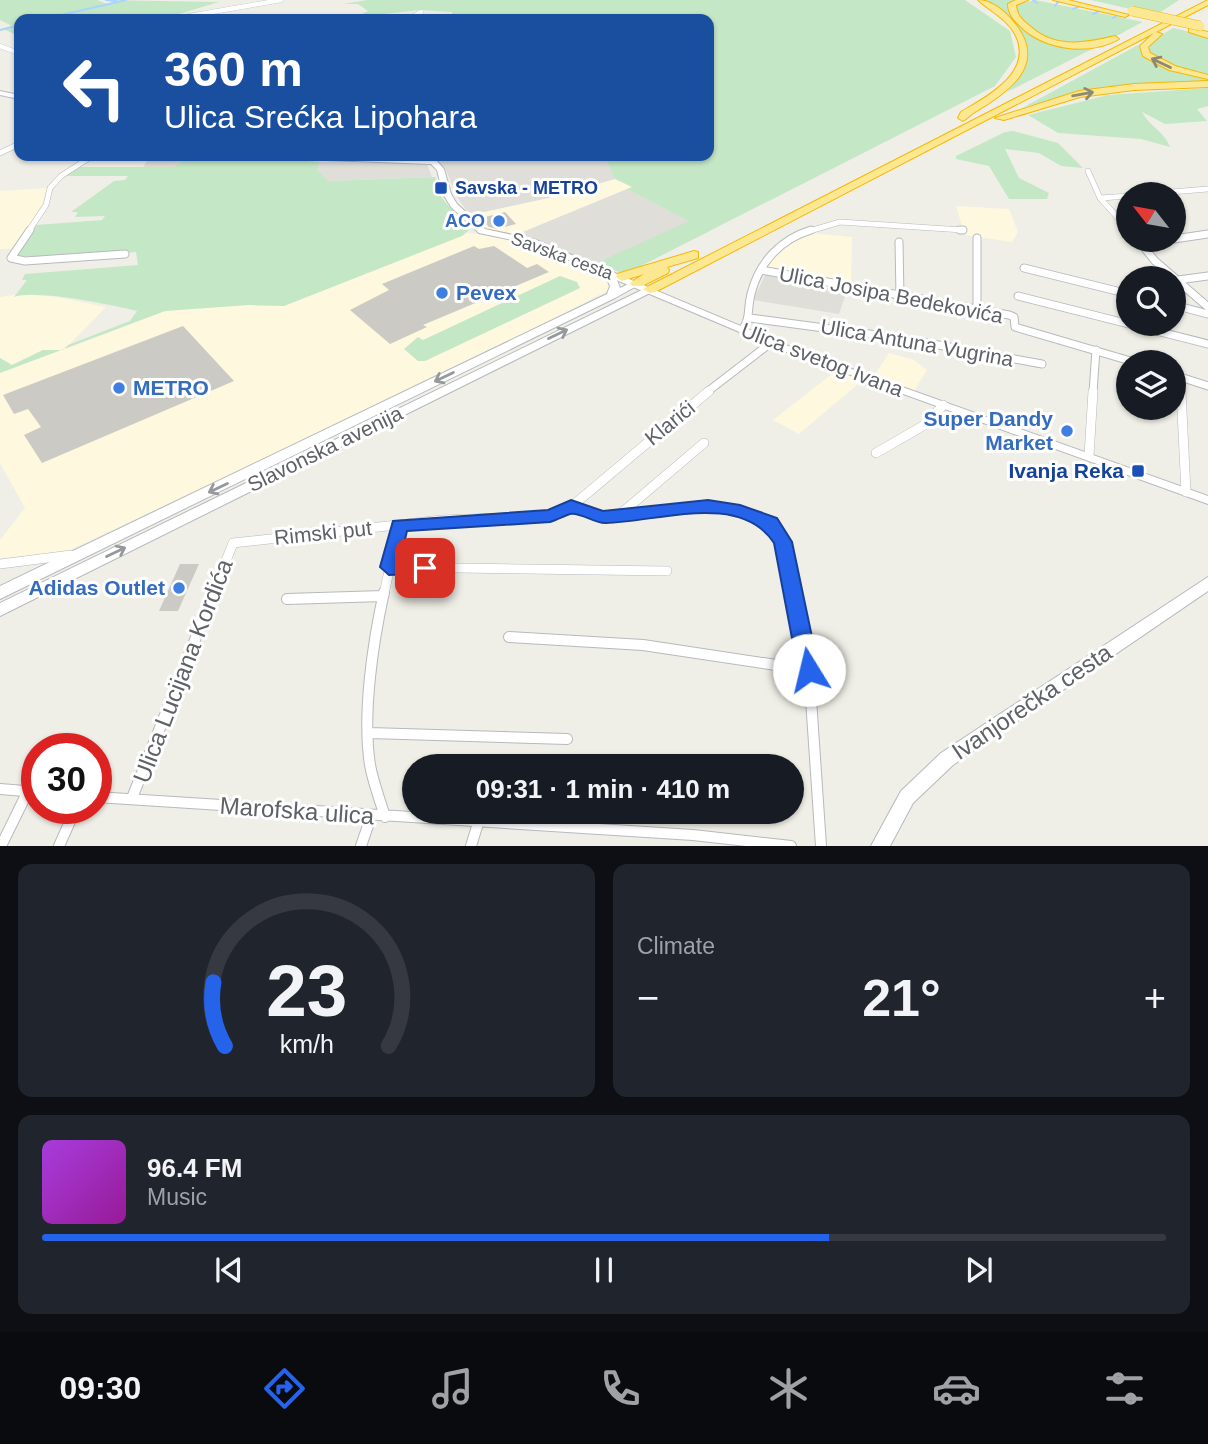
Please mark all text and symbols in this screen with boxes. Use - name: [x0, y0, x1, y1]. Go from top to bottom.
- icon: left: [49, 42, 140, 133]
- text: 360 m: [164, 42, 303, 96]
- one-way arrow: [1151, 56, 1172, 69]
- one-way arrow: [1071, 87, 1094, 100]
- text: Ulica Srećka Lipohara: [164, 99, 477, 135]
- place label: Savska - METRO: [455, 178, 598, 198]
- marker: Savska - METRO: [433, 180, 449, 196]
- north arrow: [1116, 182, 1186, 252]
- map controls: [1116, 182, 1186, 420]
- place label: ACO: [445, 211, 485, 231]
- marker: ACO: [491, 213, 507, 229]
- street label: Savska cesta: [508, 228, 617, 284]
- street label: Ulica Josipa Bedekovića: [777, 262, 1005, 328]
- button: search: [1116, 266, 1186, 336]
- place label: Pevex: [456, 281, 517, 304]
- marker: Pevex: [434, 285, 450, 301]
- street label: Ulica Antuna Vugrina: [819, 314, 1016, 371]
- street label: Ulica svetog Ivana: [738, 318, 907, 401]
- one-way arrow: [547, 327, 568, 341]
- button: layers: [1116, 350, 1186, 420]
- one-way arrow: [434, 371, 455, 385]
- place label: METRO: [133, 376, 209, 399]
- marker: METRO: [111, 380, 127, 396]
- street label: Klarići: [640, 396, 699, 450]
- street label: Slavonska avenija: [244, 401, 406, 496]
- place label: Super Dandy Market: [923, 407, 1053, 454]
- marker: Super Dandy Market: [1059, 423, 1075, 439]
- place label: Ivanja Reka: [1008, 459, 1124, 482]
- marker: Ivanja Reka: [1130, 463, 1146, 479]
- one-way arrow: [208, 481, 229, 495]
- street label: Rimski put: [273, 516, 373, 549]
- pin: [395, 538, 455, 598]
- one-way arrow: [105, 545, 126, 559]
- icon: arrive: [406, 549, 444, 587]
- street label: Ulica Lucijana Kordića: [127, 555, 238, 787]
- place label: Adidas Outlet: [28, 576, 165, 599]
- marker: Adidas Outlet: [171, 580, 187, 596]
- position arrow: [772, 633, 846, 707]
- street label: Ivanjorečka cesta: [947, 638, 1117, 765]
- speed limit sign: 30: [21, 733, 112, 824]
- text: 09:31 · 1 min · 410 m: [476, 774, 730, 804]
- street label: Marofska ulica: [219, 792, 376, 829]
- text: Climate: [637, 933, 715, 959]
- text: 23: [266, 951, 347, 1032]
- text: 21°: [862, 969, 941, 1027]
- text: −: [637, 977, 659, 1019]
- text: +: [1144, 977, 1166, 1019]
- text: km/h: [279, 1030, 334, 1058]
- text: 96.4 FM: [147, 1153, 242, 1183]
- text: Music: [147, 1184, 207, 1210]
- icon: previous: [210, 1251, 248, 1289]
- icon: pause: [585, 1251, 623, 1289]
- icon: next: [960, 1251, 998, 1289]
- icon: directions: [260, 1364, 309, 1413]
- icon: music: [428, 1364, 477, 1413]
- icon: phone: [596, 1364, 645, 1413]
- icon: climate: [764, 1364, 813, 1413]
- icon: car: [932, 1364, 981, 1413]
- icon: filters: [1100, 1364, 1149, 1413]
- text: 09:30: [59, 1370, 141, 1406]

